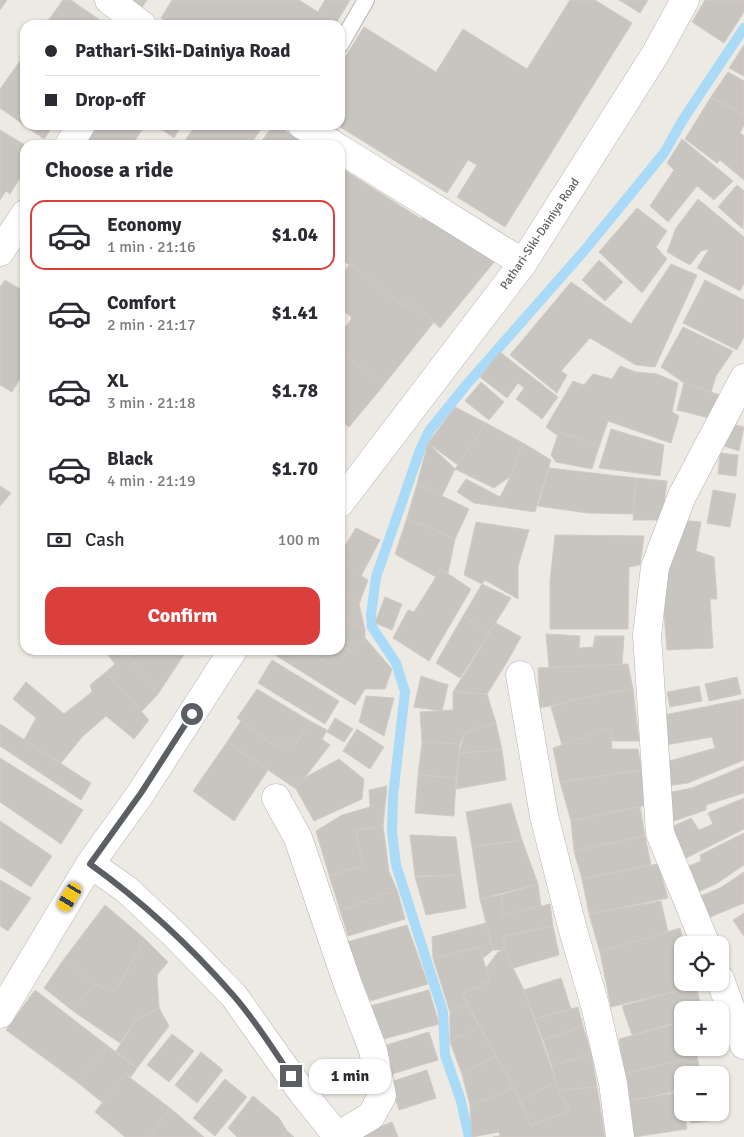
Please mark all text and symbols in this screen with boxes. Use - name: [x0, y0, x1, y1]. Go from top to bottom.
- text: Pathari-Siki-Dainiya Road: [75, 39, 290, 63]
- text: Drop-off: [75, 88, 145, 112]
- text: Choose a ride: [45, 156, 173, 183]
- street label: Pathari-Siki-Dainiya Road: [497, 175, 583, 293]
- icon: car: [47, 213, 92, 258]
- text: Economy: [107, 213, 181, 237]
- text: $1.04: [272, 223, 318, 247]
- text: 1 min · 21:16: [107, 237, 196, 257]
- icon: car: [47, 291, 92, 336]
- text: Comfort: [107, 291, 176, 315]
- text: $1.41: [272, 301, 318, 325]
- text: 2 min · 21:17: [107, 315, 196, 335]
- icon: car: [47, 369, 92, 414]
- text: XL: [107, 369, 129, 393]
- text: $1.78: [272, 379, 318, 403]
- text: 3 min · 21:18: [107, 393, 196, 413]
- icon: car: [47, 447, 92, 492]
- text: Black: [107, 447, 153, 471]
- text: $1.70: [272, 457, 318, 481]
- text: 4 min · 21:19: [107, 471, 196, 491]
- icon: cash: [45, 526, 73, 554]
- text: Cash: [85, 528, 125, 552]
- text: 100 m: [278, 530, 320, 550]
- button: Confirm: [45, 587, 320, 645]
- route start: [181, 703, 203, 725]
- car: [55, 880, 84, 914]
- map controls: [674, 936, 729, 1121]
- button: locate: [674, 936, 729, 991]
- button: +: [674, 1001, 729, 1056]
- callout: 1 min: [308, 1058, 391, 1094]
- route end: [280, 1065, 302, 1087]
- text: 1 min: [331, 1066, 369, 1086]
- button: −: [674, 1066, 729, 1121]

